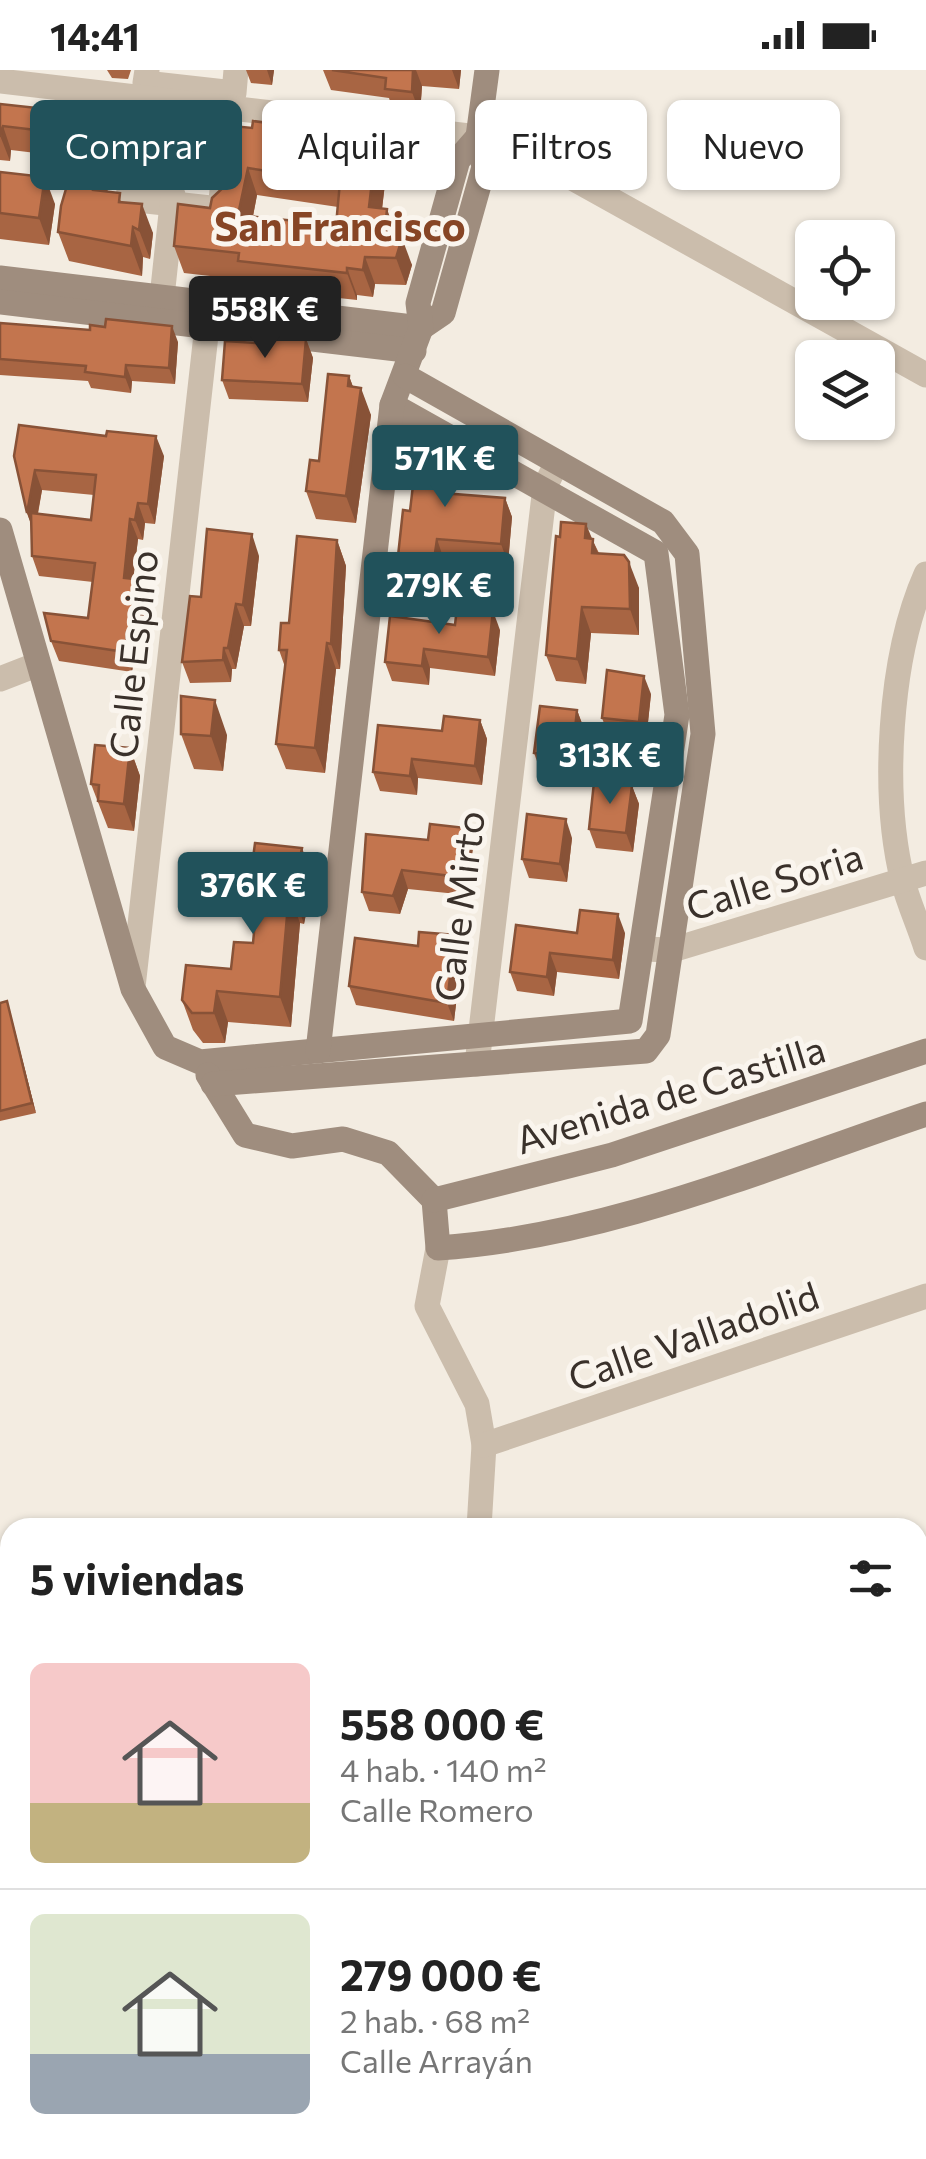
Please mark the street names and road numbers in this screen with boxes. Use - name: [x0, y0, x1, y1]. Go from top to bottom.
- street label: Calle Espino: [98, 548, 166, 760]
- street label: Calle Mirto: [423, 808, 493, 1004]
- street label: Calle Soria: [680, 831, 868, 929]
- street label: Avenida de Castilla: [510, 1024, 830, 1162]
- street label: Calle Valladolid: [562, 1270, 824, 1400]

